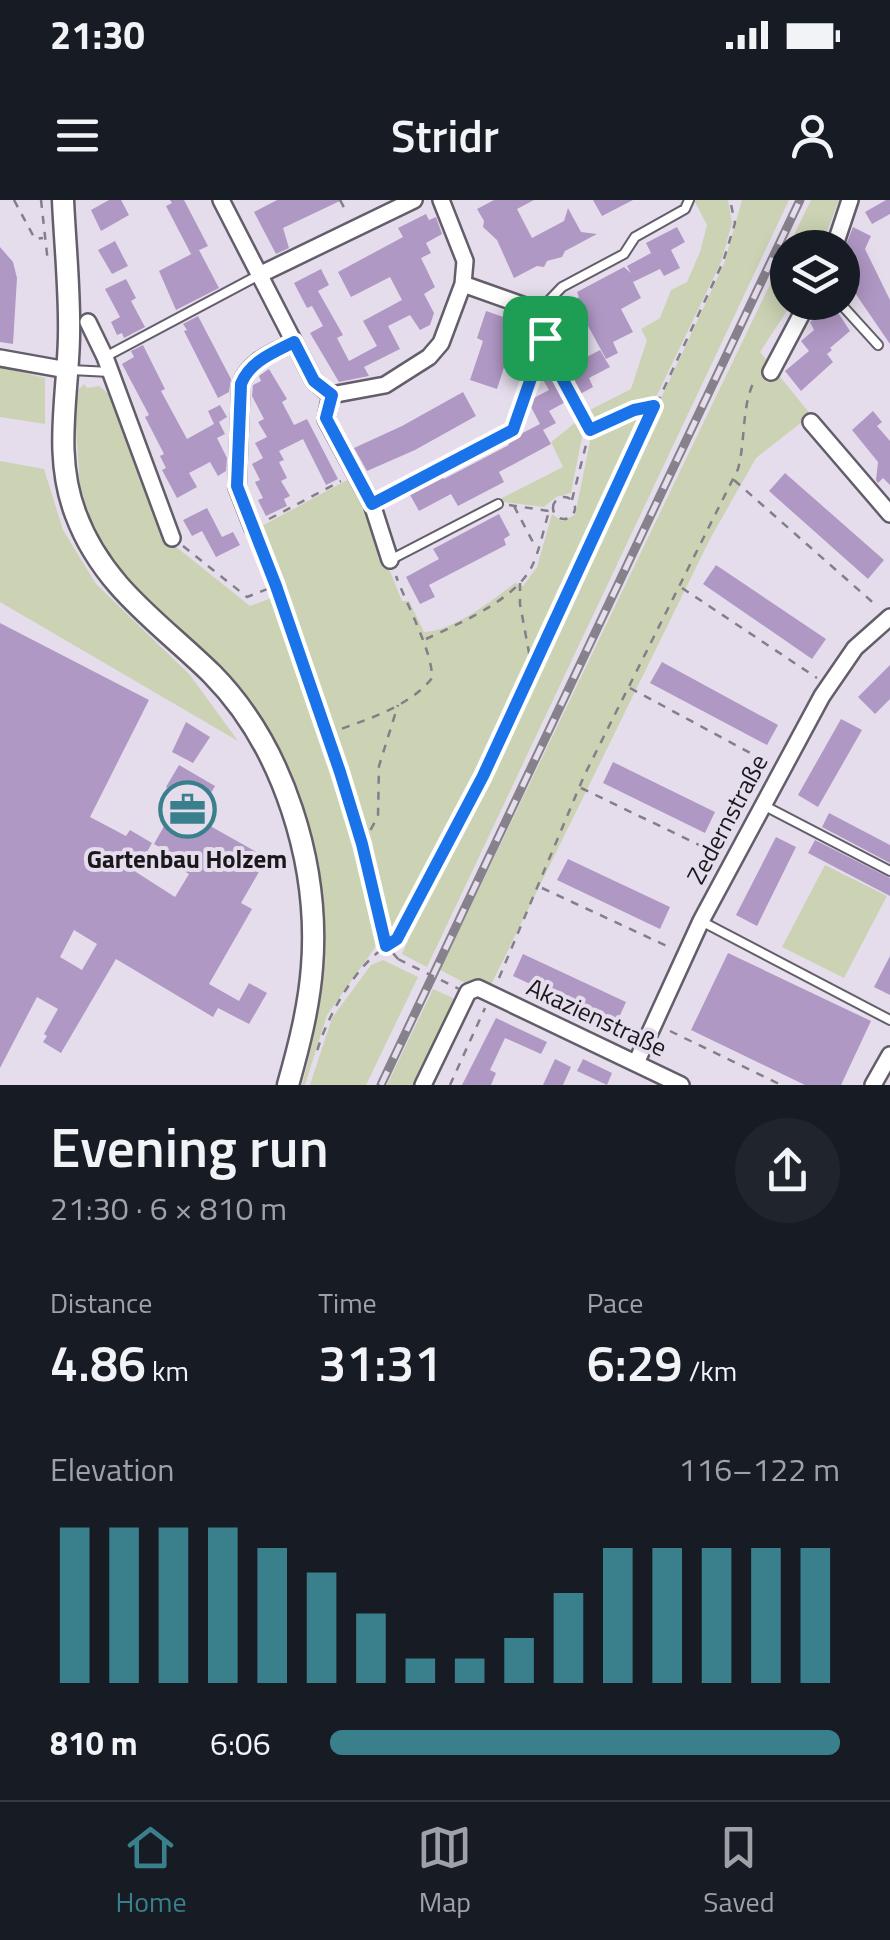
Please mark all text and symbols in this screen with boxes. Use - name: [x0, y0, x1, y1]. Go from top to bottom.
- text: 21:30: [50, 6, 145, 64]
- text: Stridr: [391, 101, 499, 169]
- icon: menu: [50, 108, 105, 163]
- icon: person: [785, 108, 840, 163]
- map controls: [770, 230, 860, 320]
- button: layers: [770, 230, 860, 320]
- pin: [503, 296, 588, 381]
- icon: arrive: [518, 311, 573, 366]
- street label: Zedernstraße: [677, 747, 777, 891]
- office icon: Gartenbau Holzem: [157, 780, 217, 840]
- place label: Gartenbau Holzem: [87, 840, 287, 878]
- street label: Akazienstraße: [521, 968, 673, 1066]
- text: Evening run: [50, 1105, 329, 1188]
- button: share: [735, 1118, 840, 1223]
- text: 21:30 · 6 × 810 m: [50, 1184, 287, 1232]
- text: Distance: [50, 1281, 152, 1324]
- text: Time: [318, 1281, 377, 1324]
- text: Pace: [587, 1281, 643, 1324]
- text: 4.86: [50, 1324, 146, 1400]
- text: 31:31: [318, 1324, 442, 1400]
- text: 6:29: [587, 1324, 683, 1400]
- text: km: [146, 1349, 189, 1392]
- text: /km: [683, 1349, 737, 1392]
- text: Elevation: [50, 1445, 174, 1493]
- text: 116–122 m: [678, 1445, 840, 1493]
- text: 810 m: [50, 1719, 138, 1767]
- text: 6:06: [210, 1719, 271, 1767]
- tab: Home: [115, 1820, 187, 1923]
- tab: Map: [417, 1820, 472, 1923]
- tab: Saved: [703, 1820, 775, 1923]

